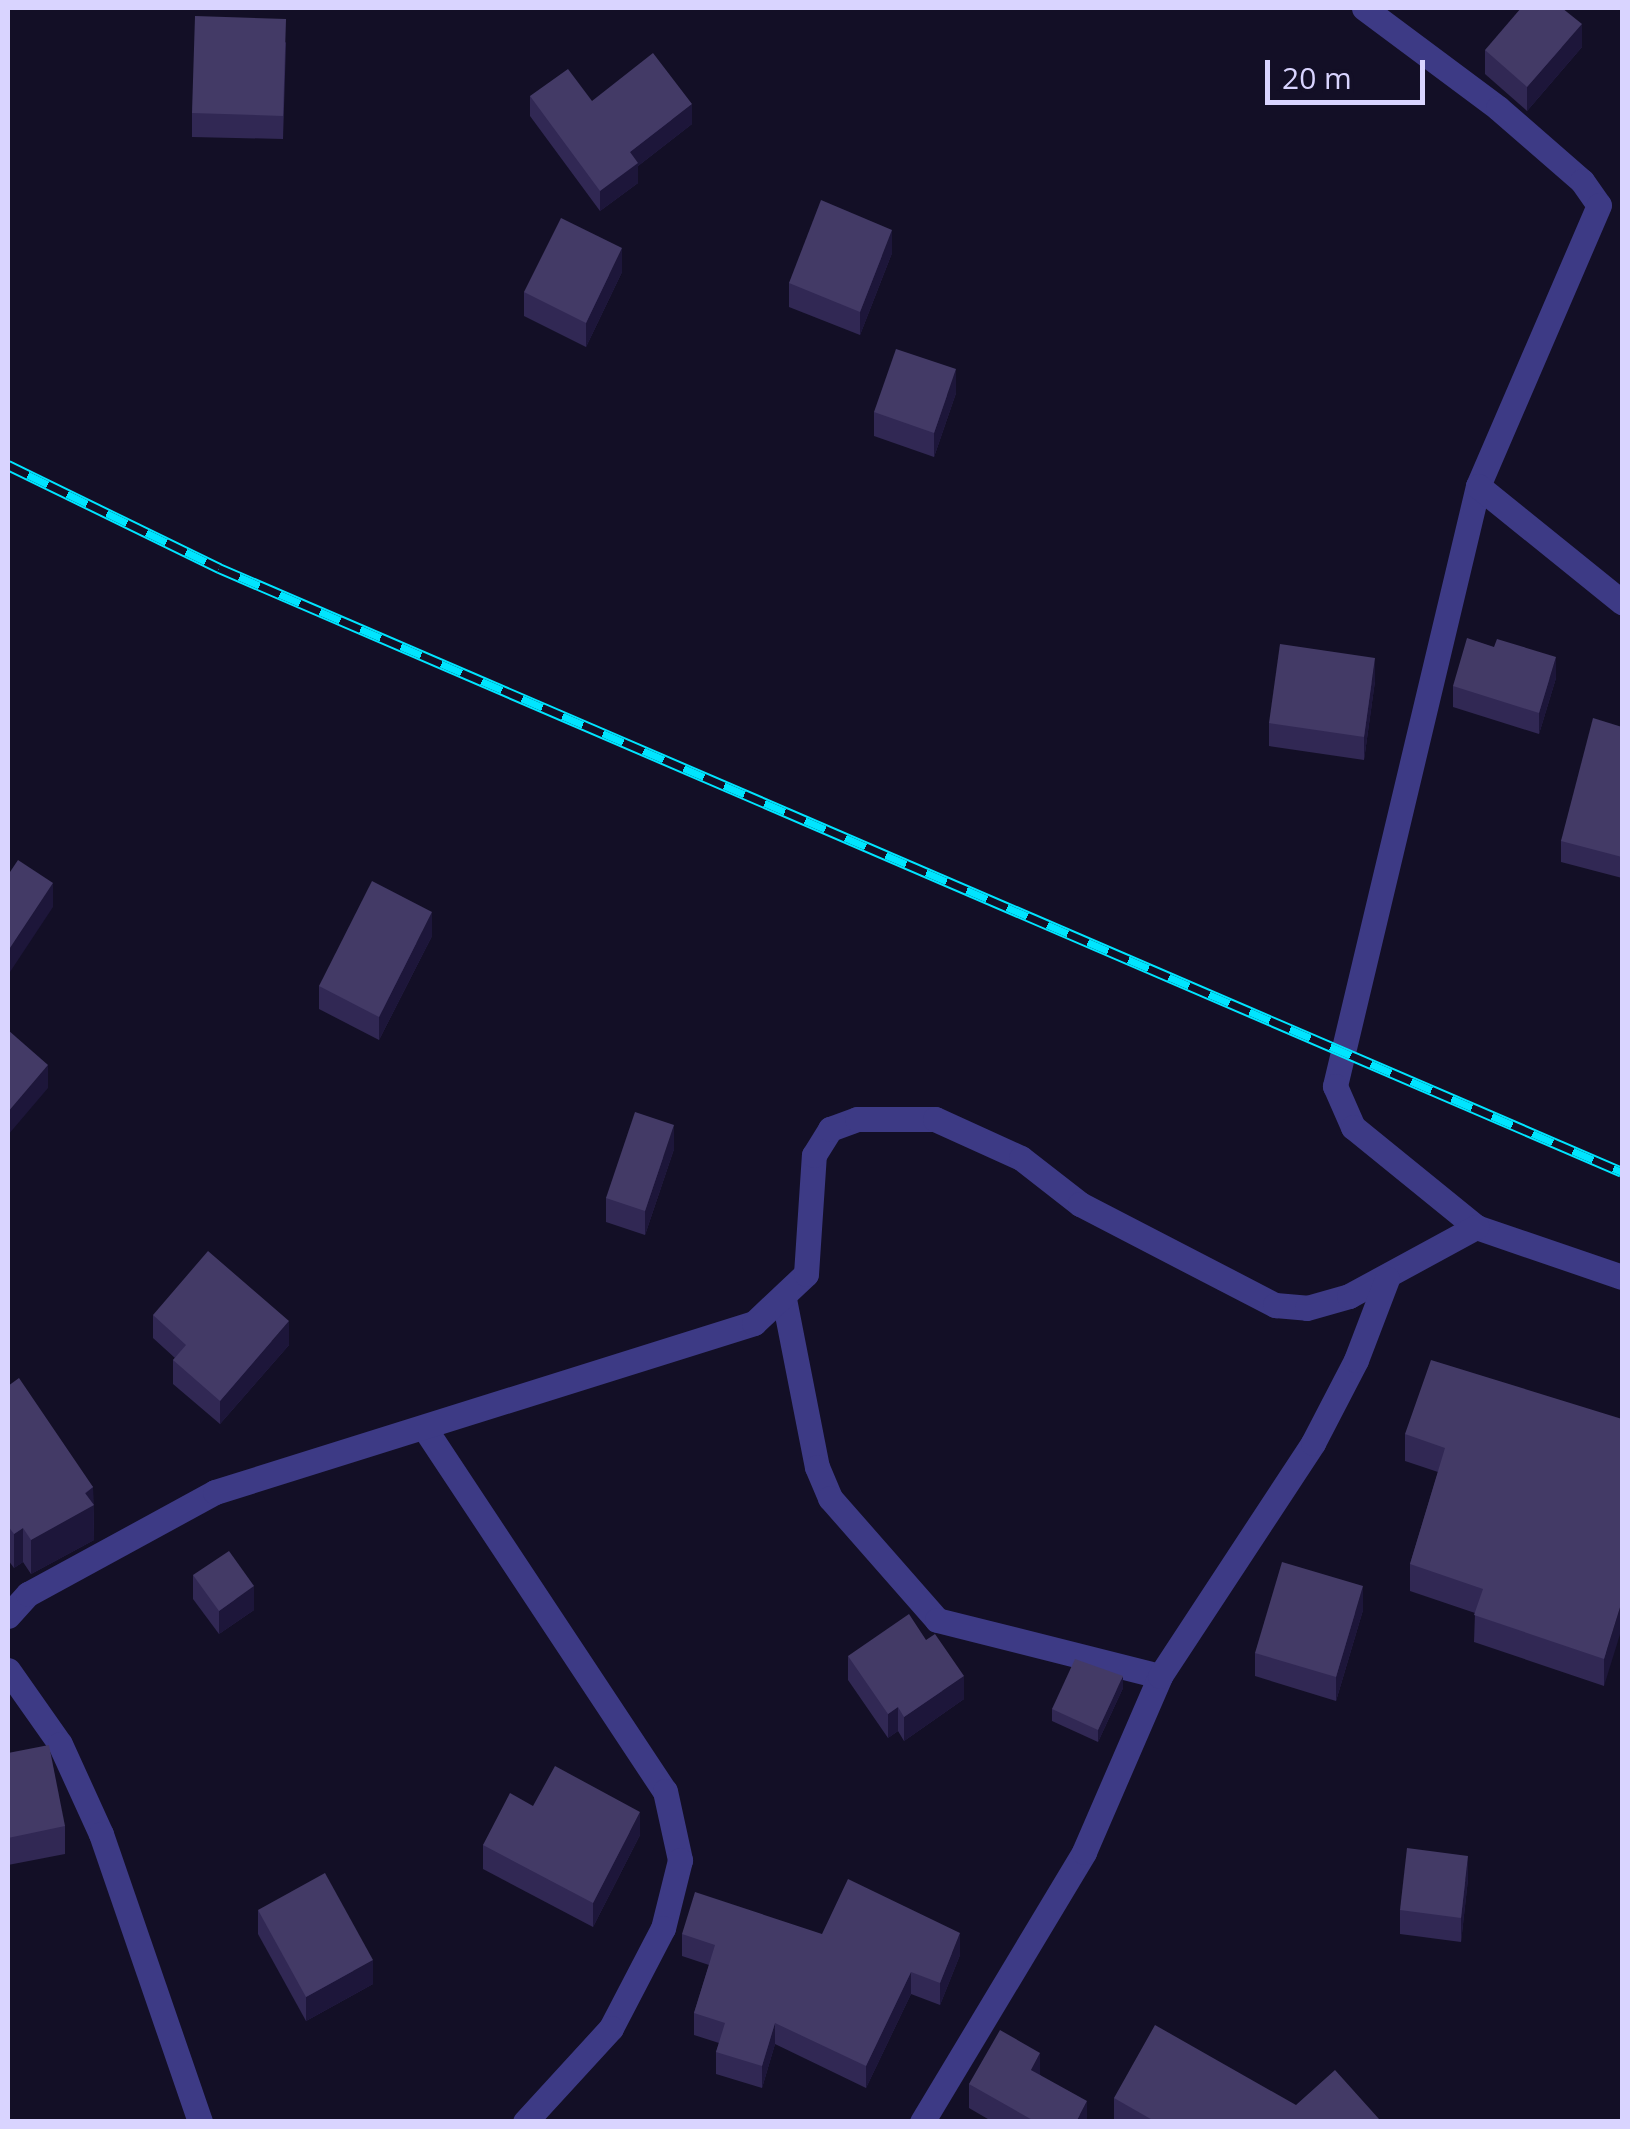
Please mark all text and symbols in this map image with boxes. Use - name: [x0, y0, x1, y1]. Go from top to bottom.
- scale bar: [1270, 40, 1430, 102]
- text: 20 m: [1282, 57, 1352, 98]

